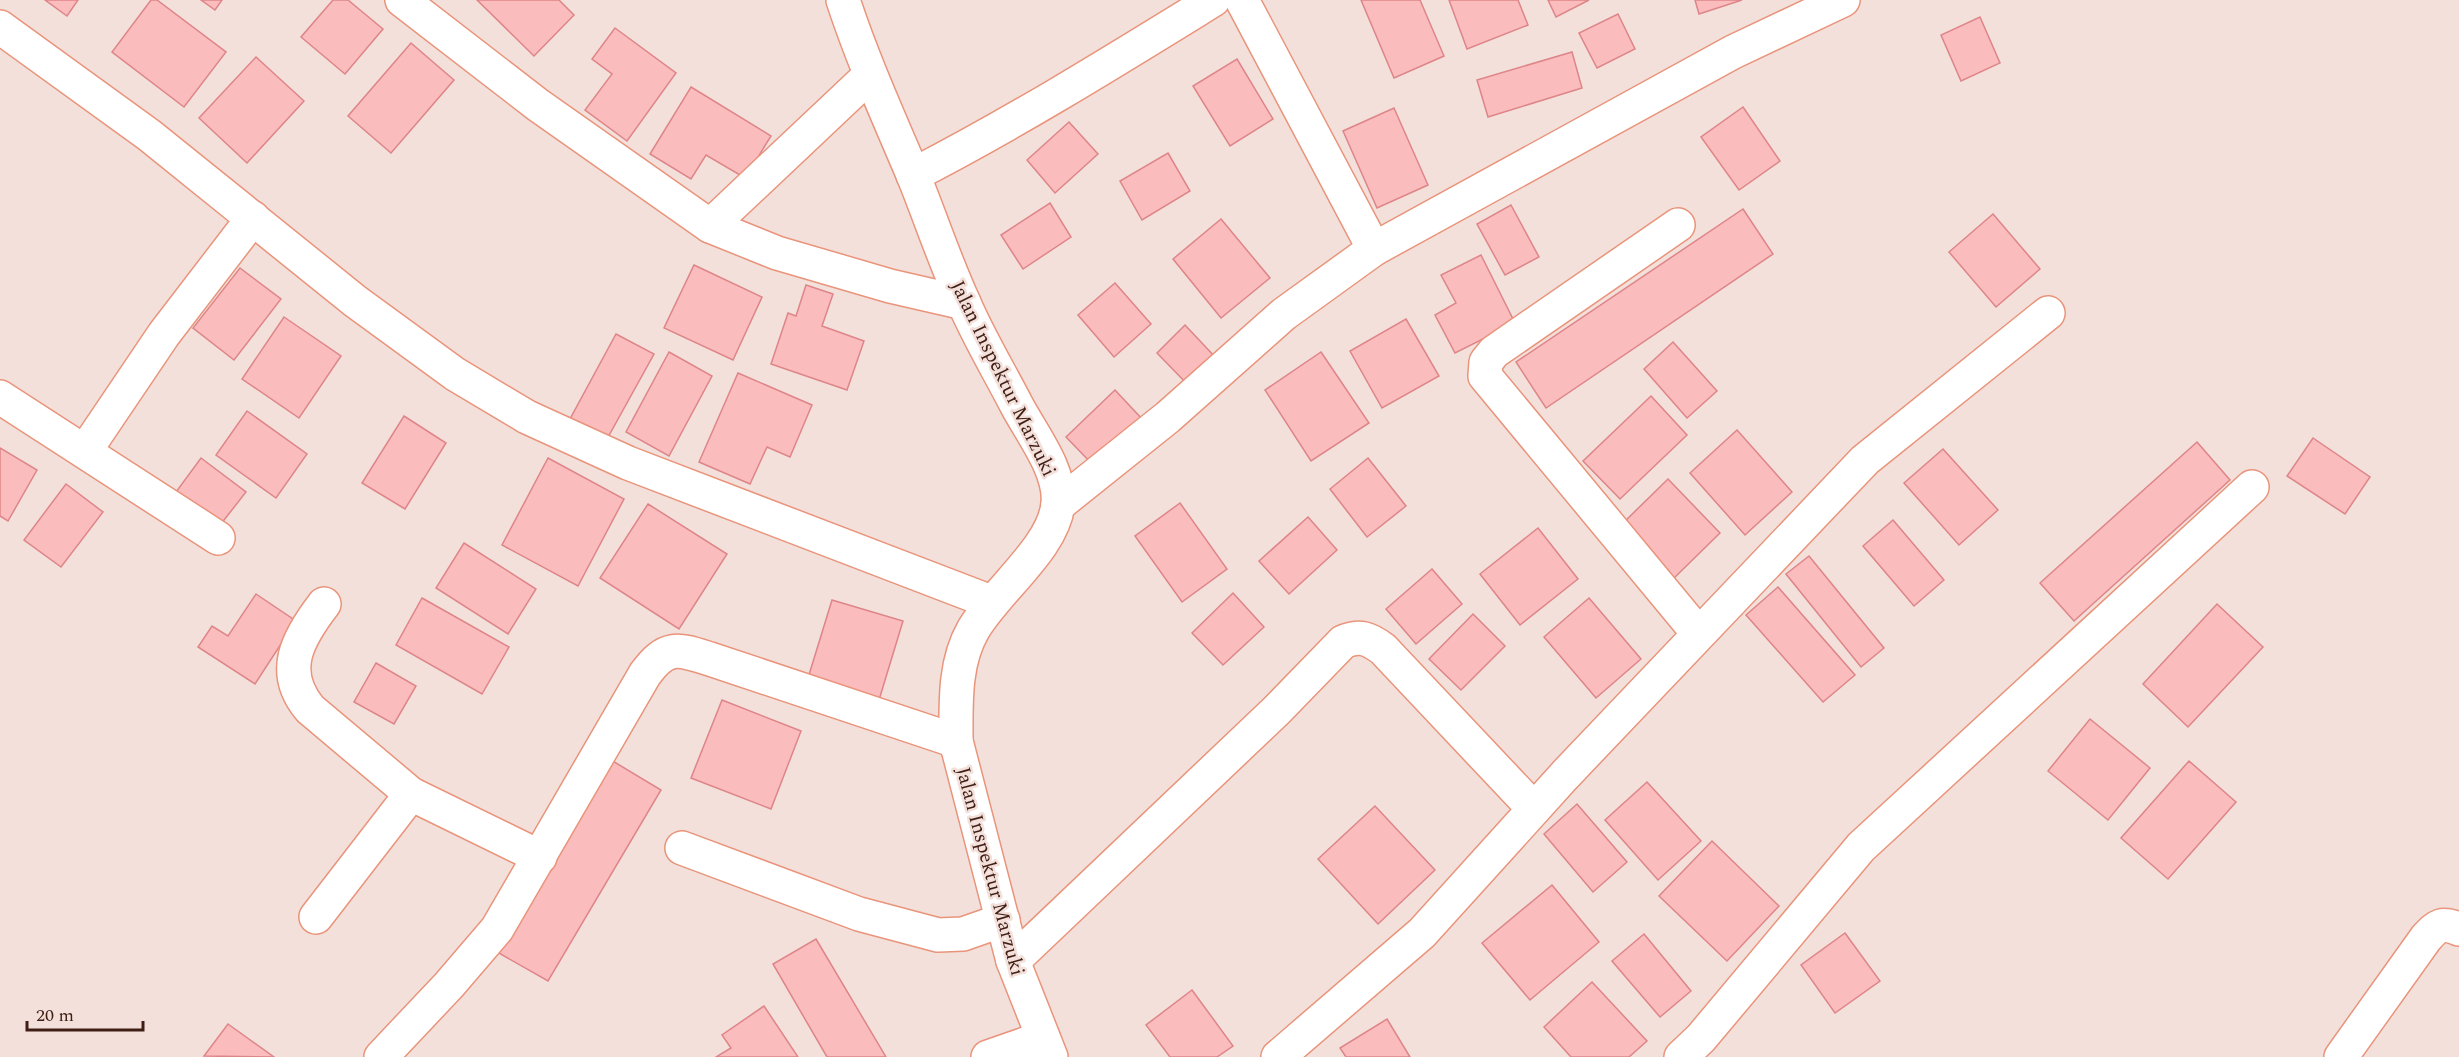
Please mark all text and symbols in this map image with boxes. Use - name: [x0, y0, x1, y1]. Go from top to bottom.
- street label: Jalan Inspektur Marzuki: [942, 275, 1064, 482]
- street label: Jalan Inspektur Marzuki: [948, 763, 1032, 979]
- scale bar: [27, 994, 142, 1032]
- text: 20 m: [36, 1002, 74, 1029]

